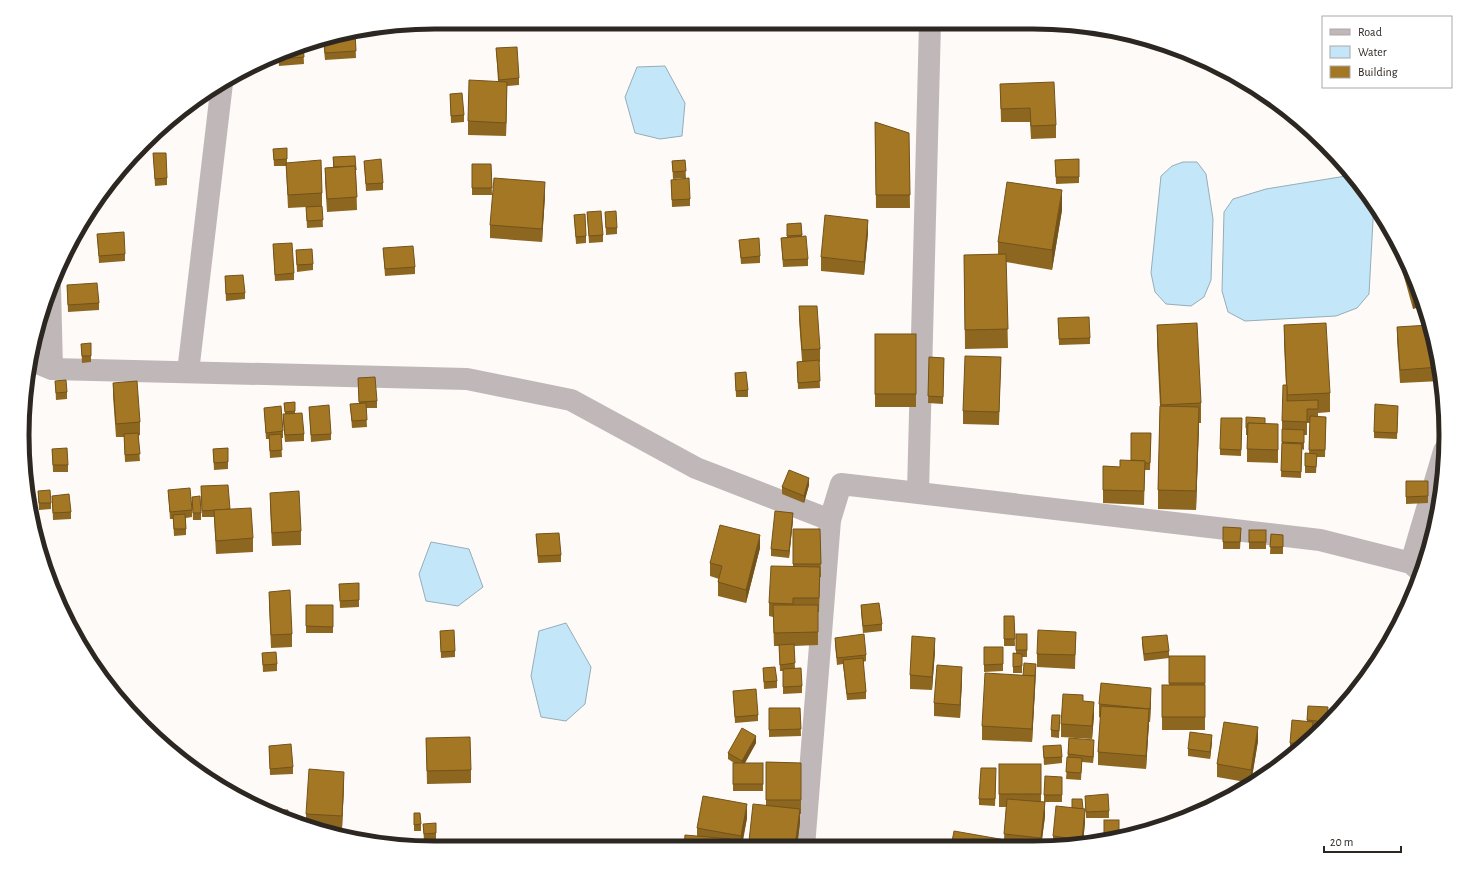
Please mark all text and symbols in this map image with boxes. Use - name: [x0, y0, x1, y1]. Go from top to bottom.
- legend: [1322, 16, 1452, 88]
- text: Road: [1358, 26, 1382, 38]
- text: Water: [1358, 46, 1387, 58]
- text: Building: [1358, 66, 1398, 78]
- scale bar: [1324, 828, 1401, 854]
- text: 20 m: [1330, 836, 1353, 848]

